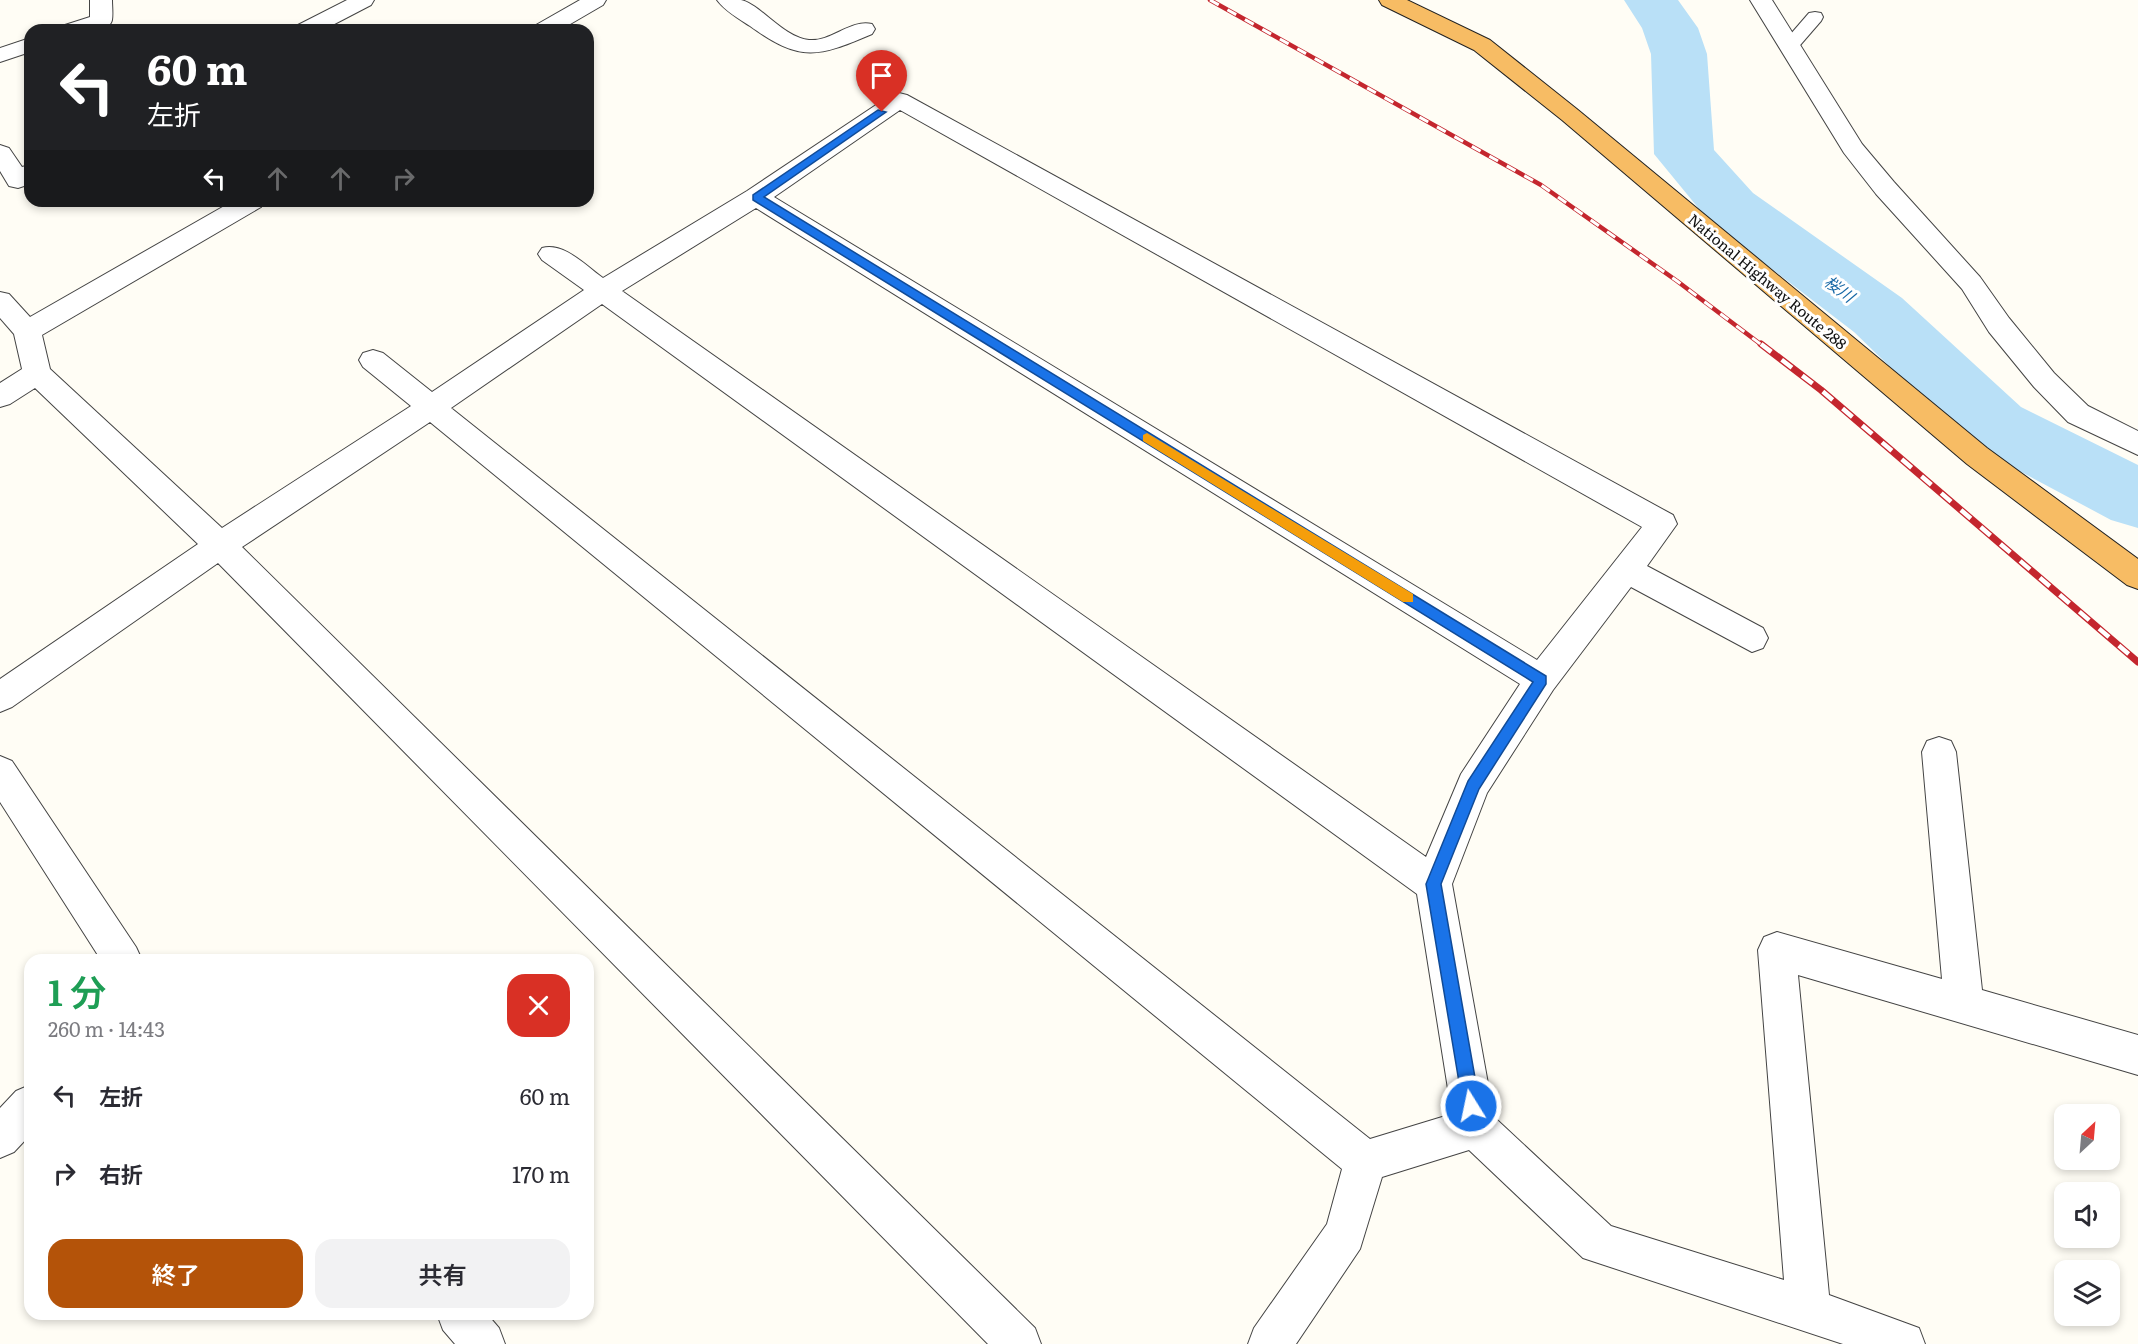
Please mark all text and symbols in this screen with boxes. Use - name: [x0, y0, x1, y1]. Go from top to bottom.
- text: 60 m: [147, 36, 248, 98]
- icon: left: [48, 48, 126, 126]
- pin: [856, 50, 907, 112]
- icon: arrive: [865, 59, 898, 92]
- text: 左折: [147, 93, 201, 133]
- icon: left: [198, 162, 231, 195]
- icon: ahead: [261, 162, 294, 195]
- icon: ahead: [324, 162, 357, 195]
- icon: right: [387, 162, 420, 195]
- street label: National Highway Route 288: [1684, 208, 1852, 354]
- water label: 桜川: [1820, 269, 1862, 308]
- text: 1 分: [48, 964, 106, 1017]
- button: close: [507, 974, 570, 1037]
- text: 260 m · 14:43: [48, 1013, 165, 1043]
- position arrow: [1439, 1074, 1503, 1138]
- icon: left: [48, 1079, 81, 1112]
- text: 左折: [99, 1079, 143, 1112]
- text: 60 m: [520, 1079, 570, 1112]
- north arrow: [2054, 1104, 2120, 1170]
- map controls: [2054, 1104, 2120, 1326]
- icon: right: [48, 1157, 81, 1190]
- text: 右折: [99, 1157, 143, 1190]
- text: 170 m: [512, 1157, 570, 1190]
- button: sound: [2054, 1182, 2120, 1248]
- button: 終了: [48, 1239, 303, 1308]
- button: 共有: [315, 1239, 570, 1308]
- button: layers: [2054, 1260, 2120, 1326]

